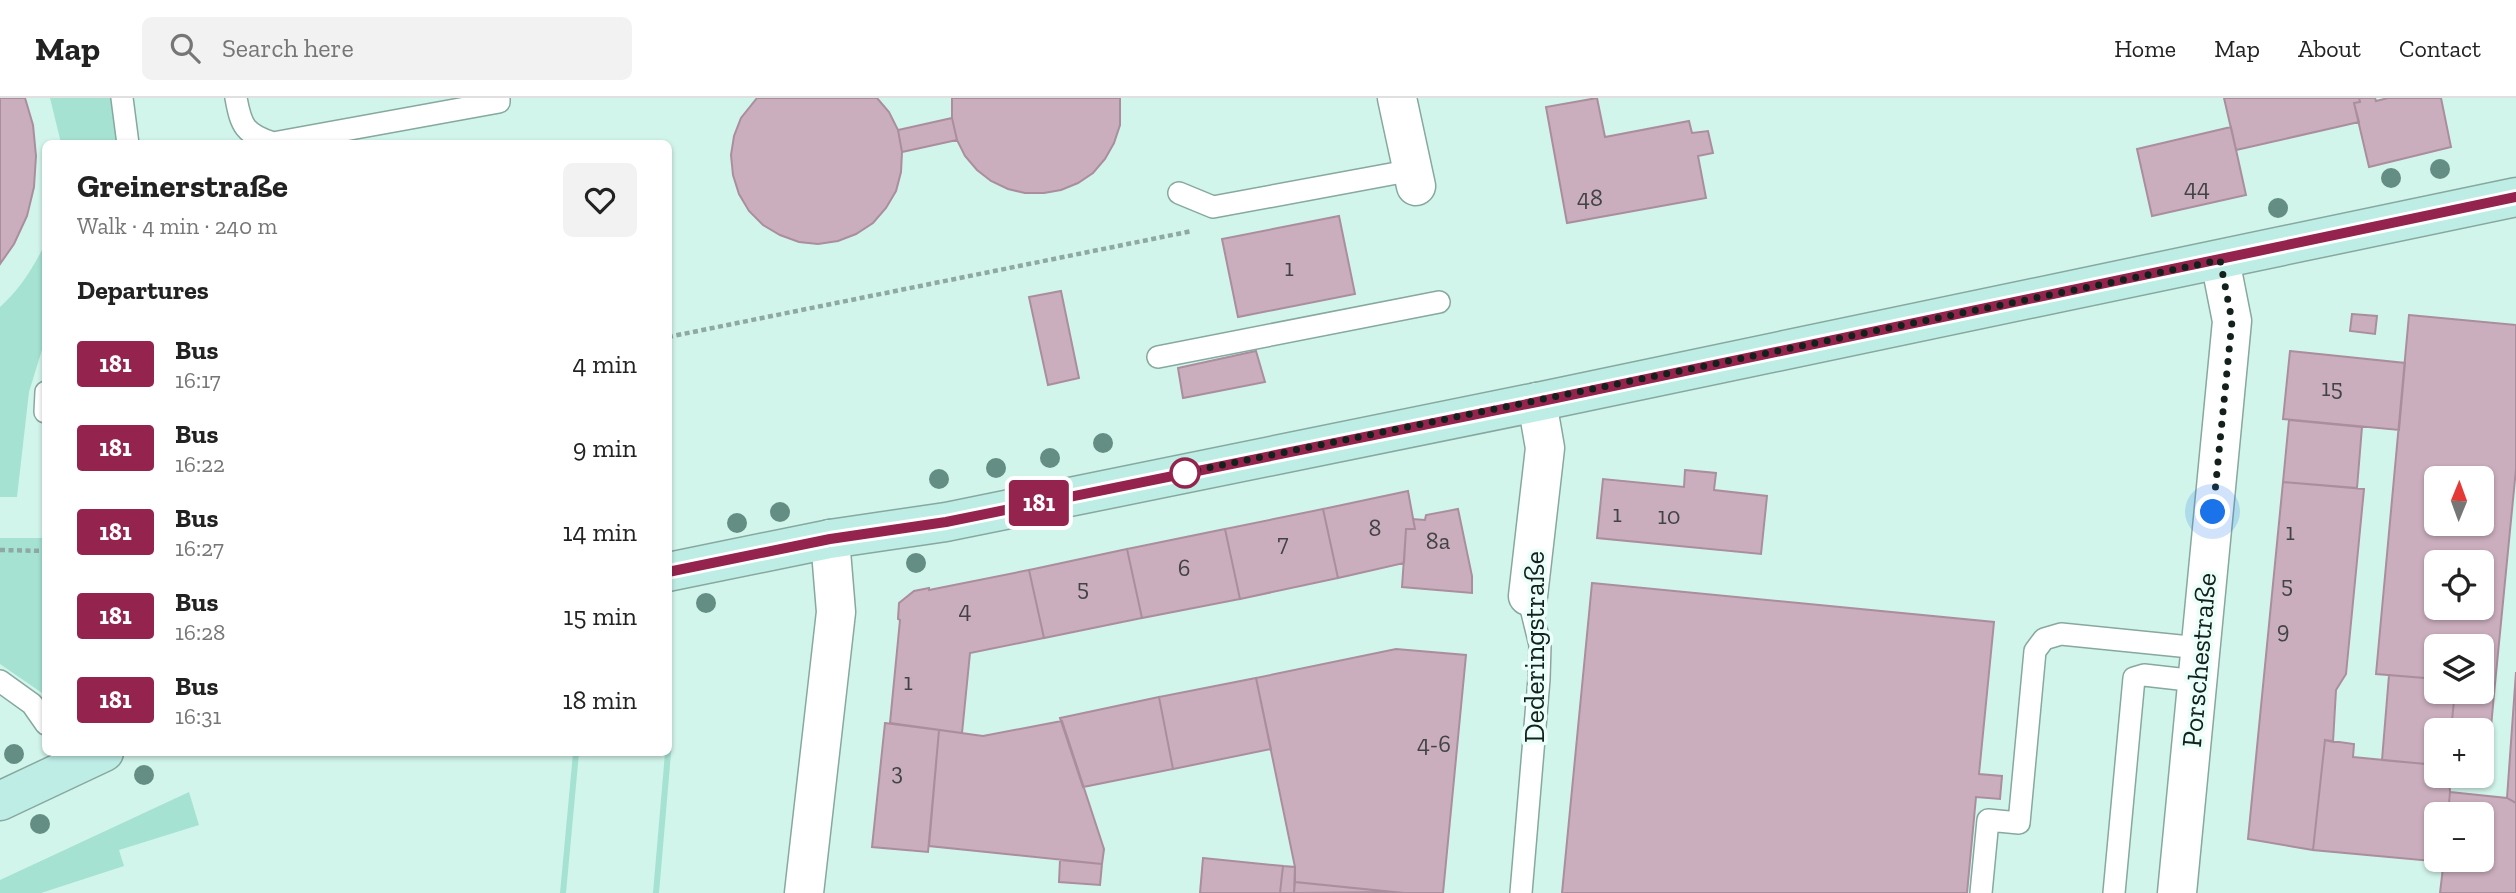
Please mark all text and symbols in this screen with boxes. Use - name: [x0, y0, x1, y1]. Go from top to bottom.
- search box: [142, 17, 632, 80]
- text: Map: [35, 29, 100, 68]
- icon: search: [166, 29, 204, 67]
- text: Search here: [222, 32, 354, 64]
- text: Home: [2114, 34, 2176, 63]
- text: Map: [2214, 34, 2260, 63]
- text: About: [2298, 34, 2361, 63]
- text: Contact: [2399, 34, 2481, 63]
- button: heart: [563, 163, 637, 237]
- text: Greinerstraße: [77, 166, 288, 205]
- house number: 44: [2184, 173, 2210, 202]
- house number: 48: [1577, 183, 1603, 212]
- text: Walk · 4 min · 240 m: [77, 212, 277, 240]
- house number: 1: [1284, 253, 1294, 282]
- text: Departures: [77, 274, 209, 306]
- text: Bus: [175, 334, 218, 366]
- text: 4 min: [572, 348, 637, 380]
- text: 181: [99, 349, 132, 378]
- text: 16:17: [175, 366, 221, 394]
- house number: 15: [2321, 373, 2343, 402]
- text: Bus: [175, 418, 218, 450]
- text: 9 min: [573, 432, 637, 464]
- text: 181: [99, 433, 132, 462]
- text: 16:22: [175, 450, 225, 478]
- unlabelled marker: [1170, 458, 1200, 488]
- north arrow: [2424, 466, 2494, 536]
- map controls: [2424, 466, 2494, 872]
- line badge: 181: [999, 480, 1079, 526]
- text: 181: [1023, 488, 1055, 517]
- your location: [2195, 494, 2230, 529]
- house number: 1: [1612, 499, 1622, 528]
- house number: 10: [1657, 501, 1681, 530]
- text: Bus: [175, 502, 218, 534]
- house number: 8: [1369, 513, 1381, 542]
- text: 14 min: [562, 516, 637, 548]
- text: 181: [99, 517, 132, 546]
- house number: 1: [2285, 517, 2295, 546]
- house number: 8a: [1426, 526, 1451, 555]
- house number: 7: [1277, 528, 1289, 557]
- text: 16:27: [175, 534, 224, 562]
- button: locate: [2424, 550, 2494, 620]
- street label: Dederingstraße: [1518, 551, 1551, 743]
- house number: 6: [1178, 553, 1190, 582]
- house number: 5: [2281, 570, 2293, 599]
- street label: Porschestraße: [2175, 571, 2223, 749]
- house number: 5: [1077, 573, 1089, 602]
- text: Bus: [175, 586, 218, 618]
- house number: 4: [959, 595, 972, 624]
- text: 15 min: [563, 600, 637, 632]
- text: 181: [99, 601, 132, 630]
- house number: 9: [2277, 615, 2289, 644]
- text: 16:28: [175, 618, 225, 646]
- button: layers: [2424, 634, 2494, 704]
- house number: 1: [903, 667, 913, 696]
- text: Bus: [175, 670, 218, 702]
- text: 18 min: [562, 684, 637, 716]
- text: 181: [99, 685, 132, 714]
- text: 16:31: [175, 702, 221, 730]
- button: +: [2424, 718, 2494, 788]
- house number: 4-6: [1417, 729, 1451, 758]
- house number: 3: [891, 757, 903, 786]
- button: −: [2424, 802, 2494, 872]

